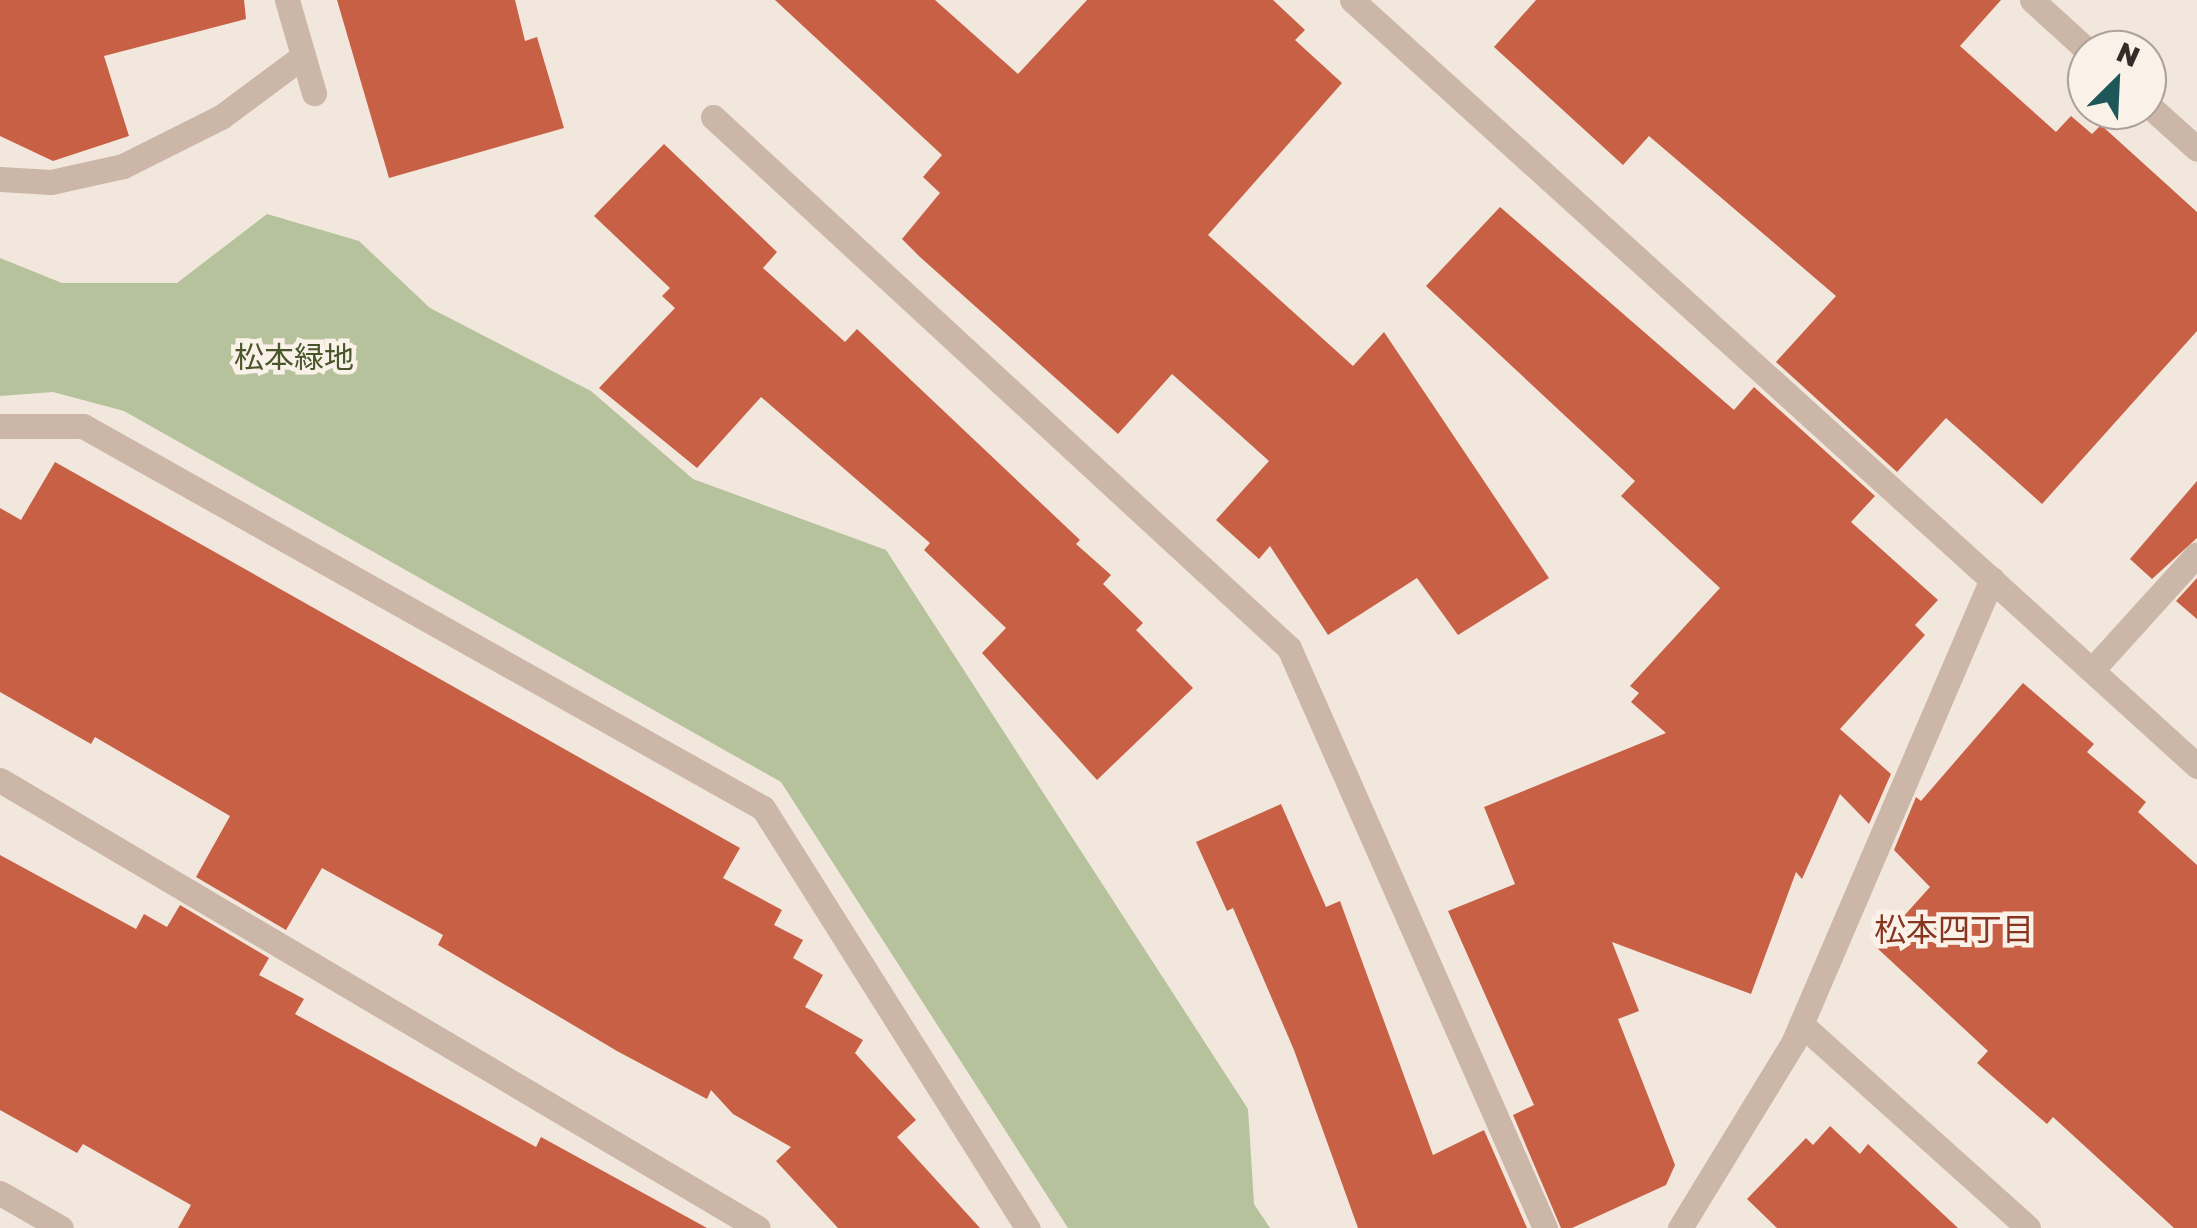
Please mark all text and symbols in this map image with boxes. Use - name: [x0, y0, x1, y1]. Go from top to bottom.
- north arrow: [2067, 30, 2167, 130]
- text: N: [2112, 35, 2145, 73]
- park label: 松本緑地: [234, 339, 354, 375]
- district label: 松本四丁目: [1874, 910, 2034, 948]

